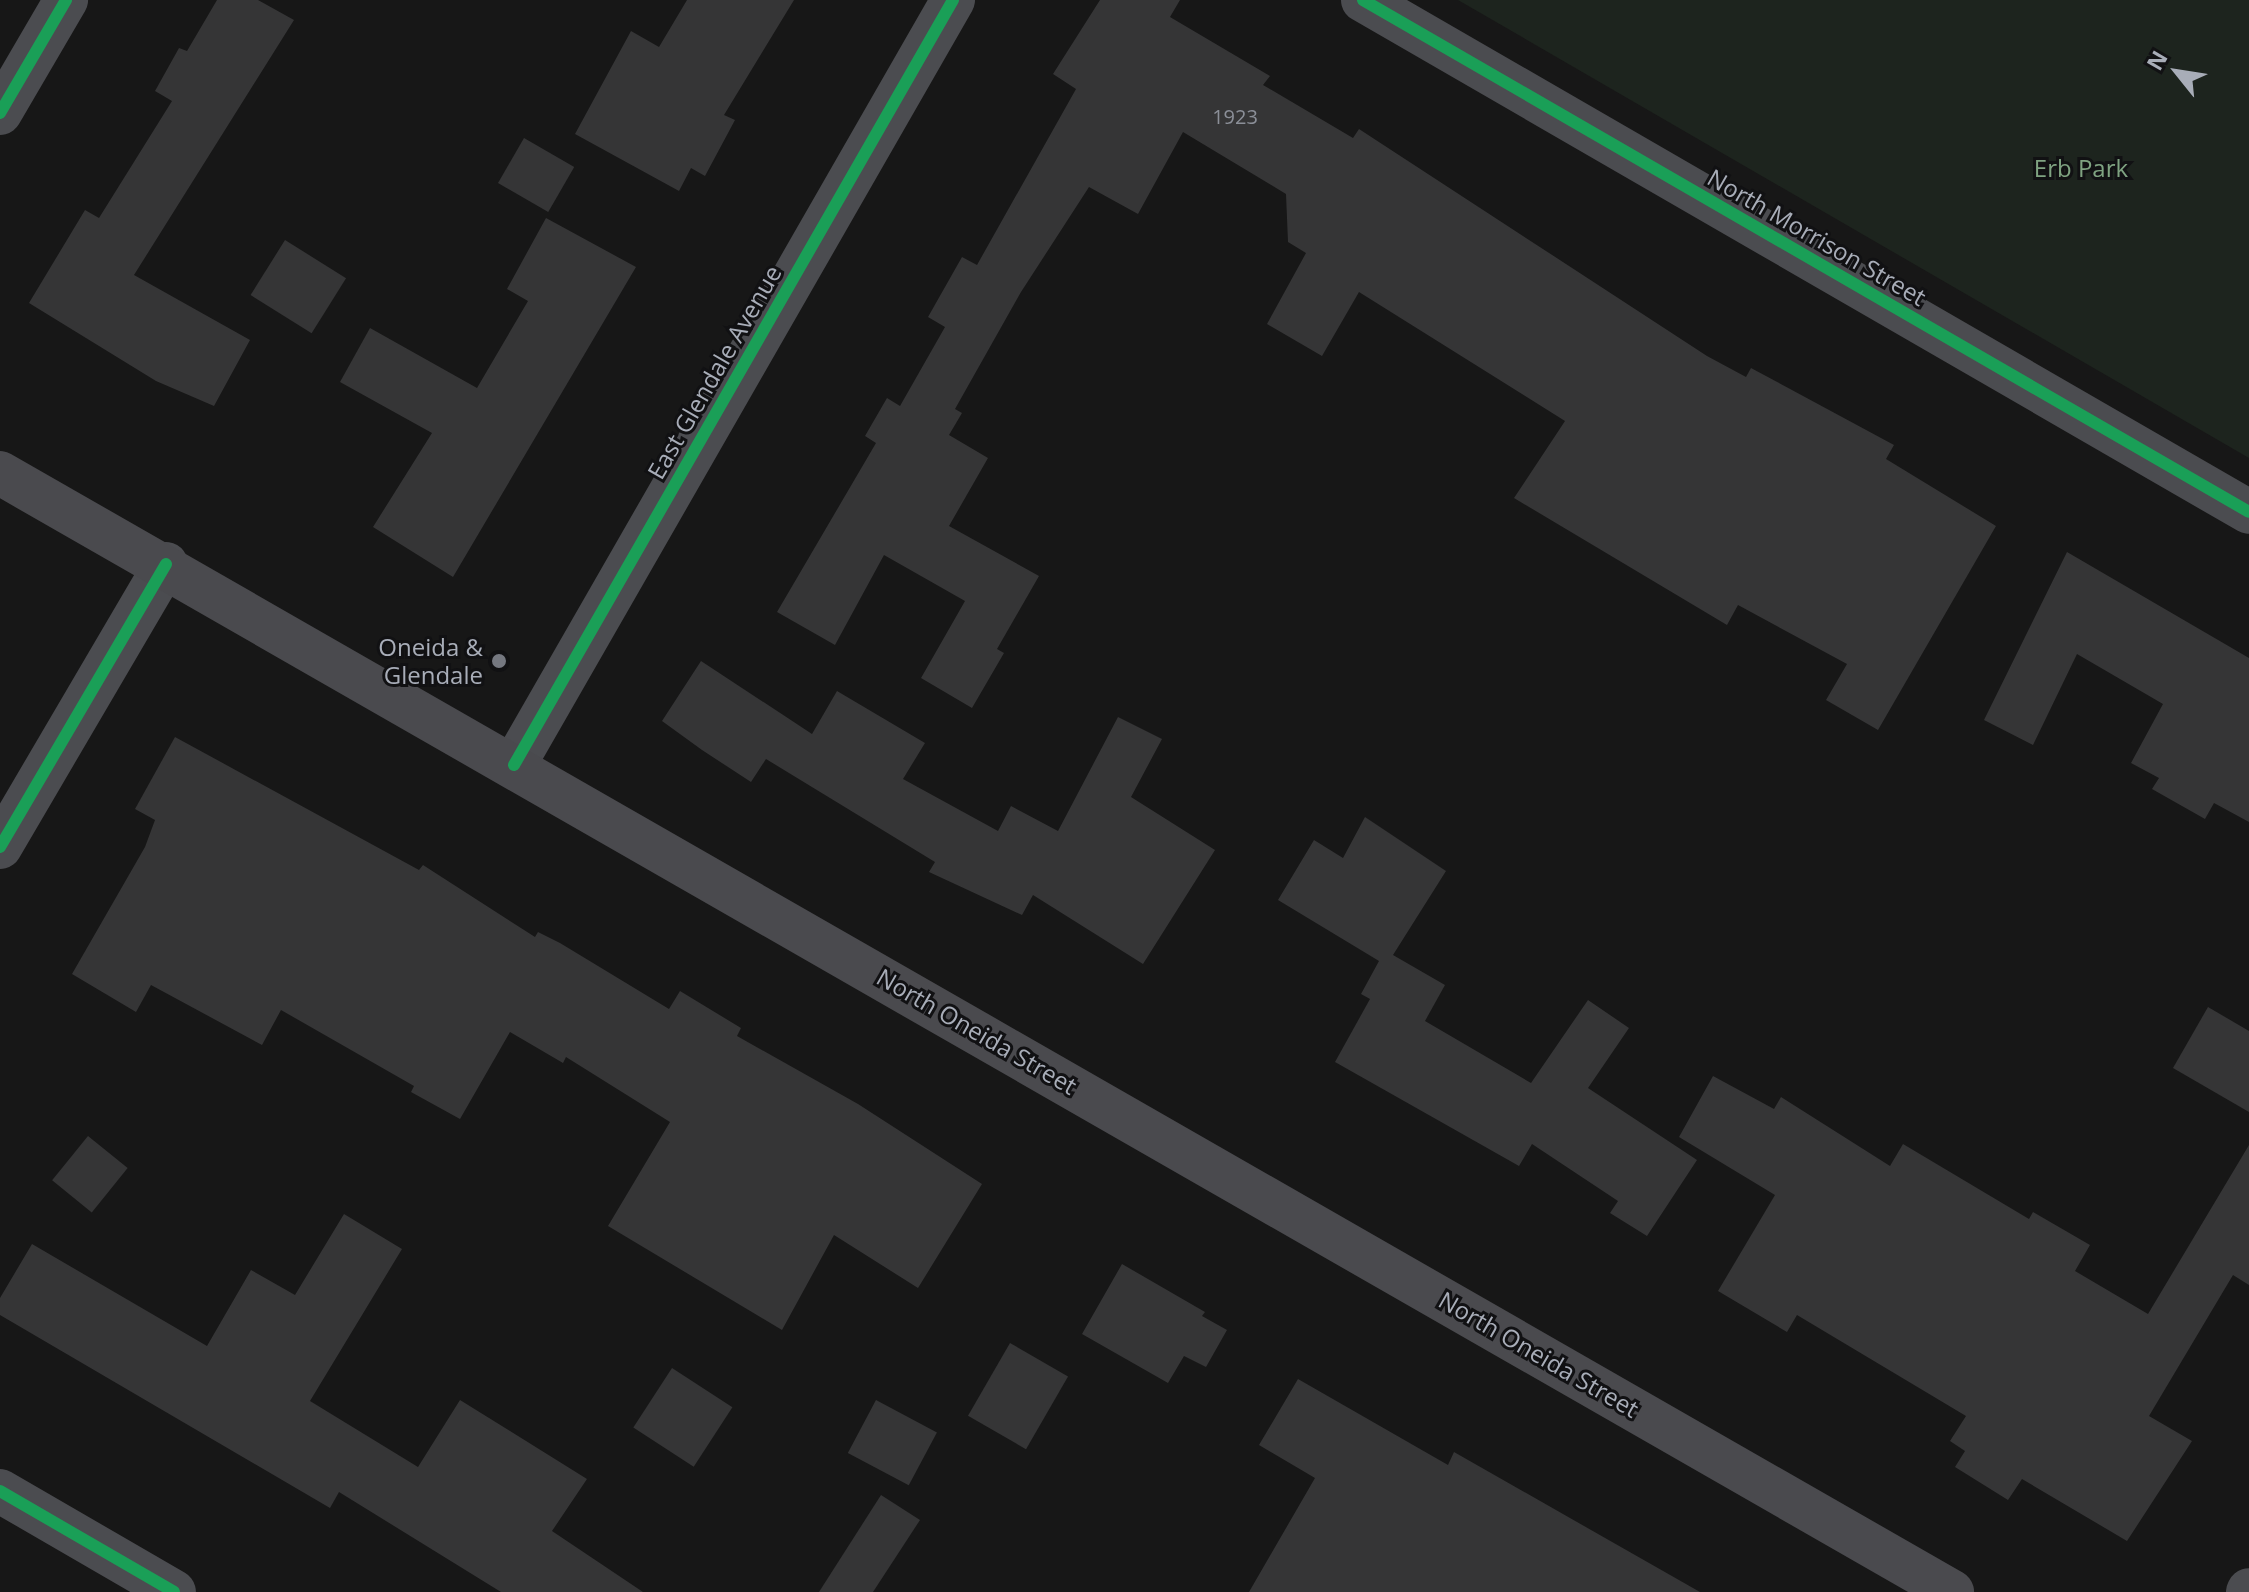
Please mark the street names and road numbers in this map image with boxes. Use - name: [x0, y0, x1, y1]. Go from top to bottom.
- street label: North Morrison Street: [1703, 163, 1931, 311]
- street label: East Glendale Avenue: [641, 260, 787, 484]
- street label: North Oneida Street: [872, 962, 1082, 1100]
- street label: North Oneida Street: [1434, 1285, 1644, 1423]

